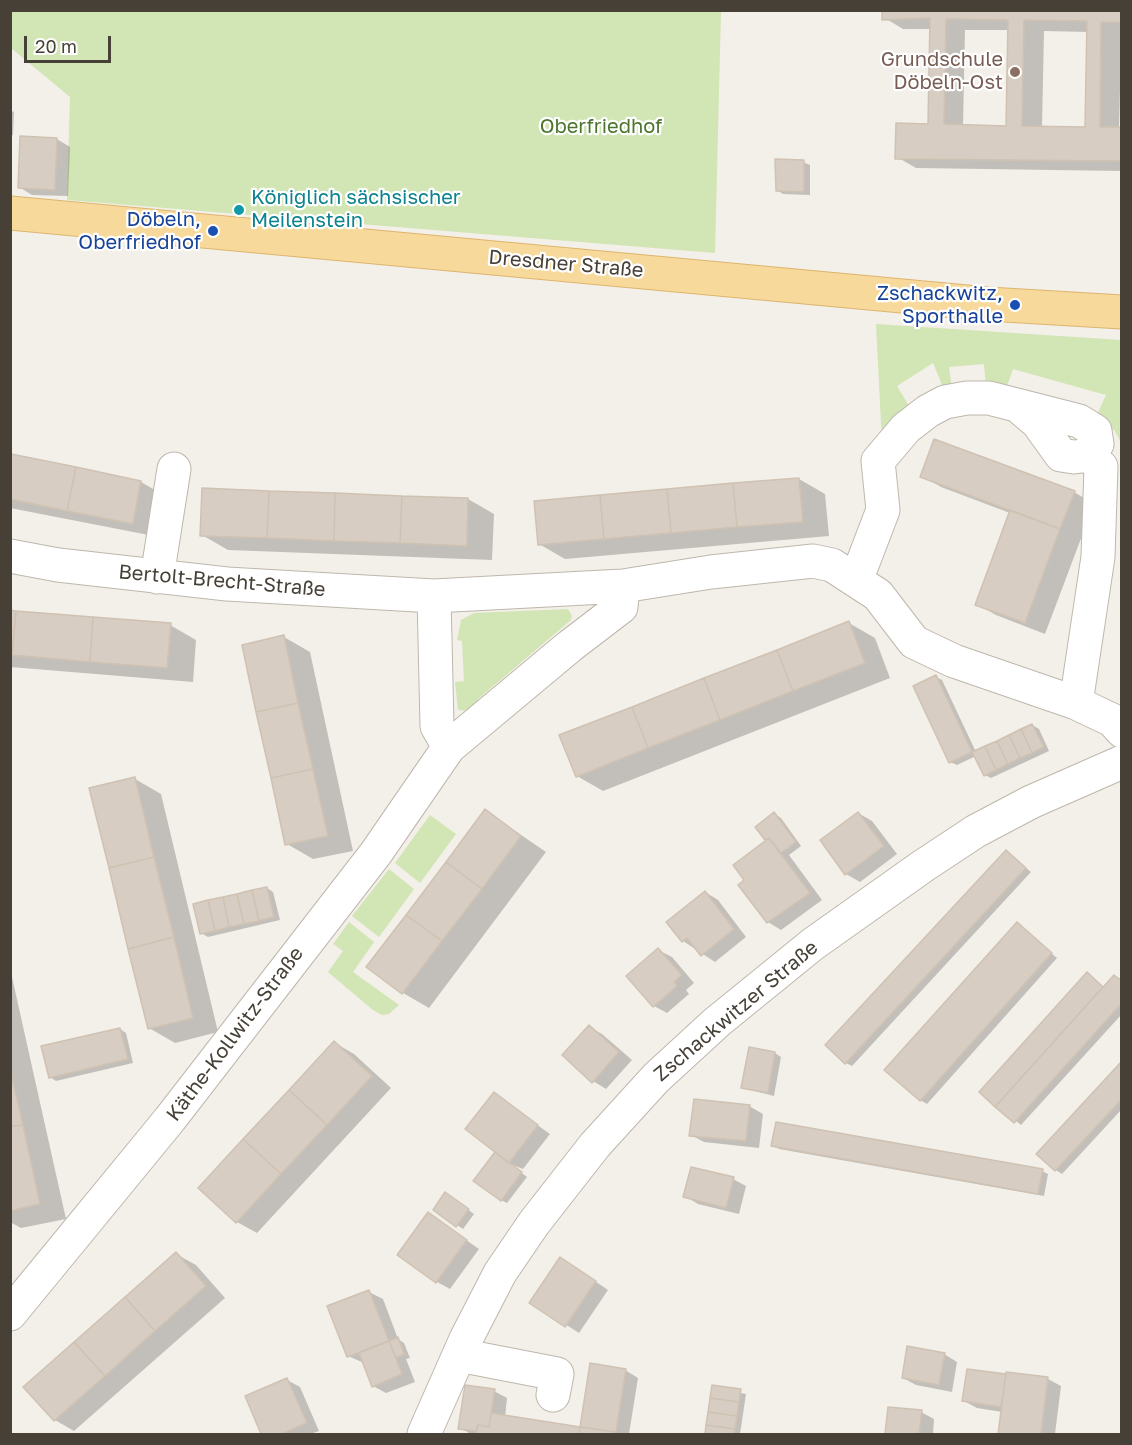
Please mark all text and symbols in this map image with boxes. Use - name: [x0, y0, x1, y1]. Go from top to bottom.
- scale bar: [27, 24, 114, 62]
- text: 20 m: [35, 35, 77, 57]
- place label: Grundschule Döbeln-Ost: [881, 48, 1003, 95]
- marker: Grundschule Döbeln-Ost: [1008, 65, 1022, 79]
- park label: Oberfriedhof: [540, 115, 662, 139]
- place label: Königlich sächsischer Meilenstein: [251, 186, 461, 233]
- marker: Königlich sächsischer Meilenstein: [232, 203, 246, 217]
- place label: Döbeln, Oberfriedhof: [78, 208, 201, 255]
- marker: Döbeln, Oberfriedhof: [206, 224, 220, 238]
- street label: Dresdner Straße: [488, 245, 644, 283]
- place label: Zschackwitz, Sporthalle: [877, 282, 1003, 329]
- marker: Zschackwitz, Sporthalle: [1008, 298, 1022, 312]
- street label: Bertolt-Brecht-Straße: [117, 560, 327, 602]
- street label: Zschackwitzer Straße: [649, 935, 823, 1087]
- street label: Käthe-Kollwitz-Straße: [162, 942, 308, 1126]

